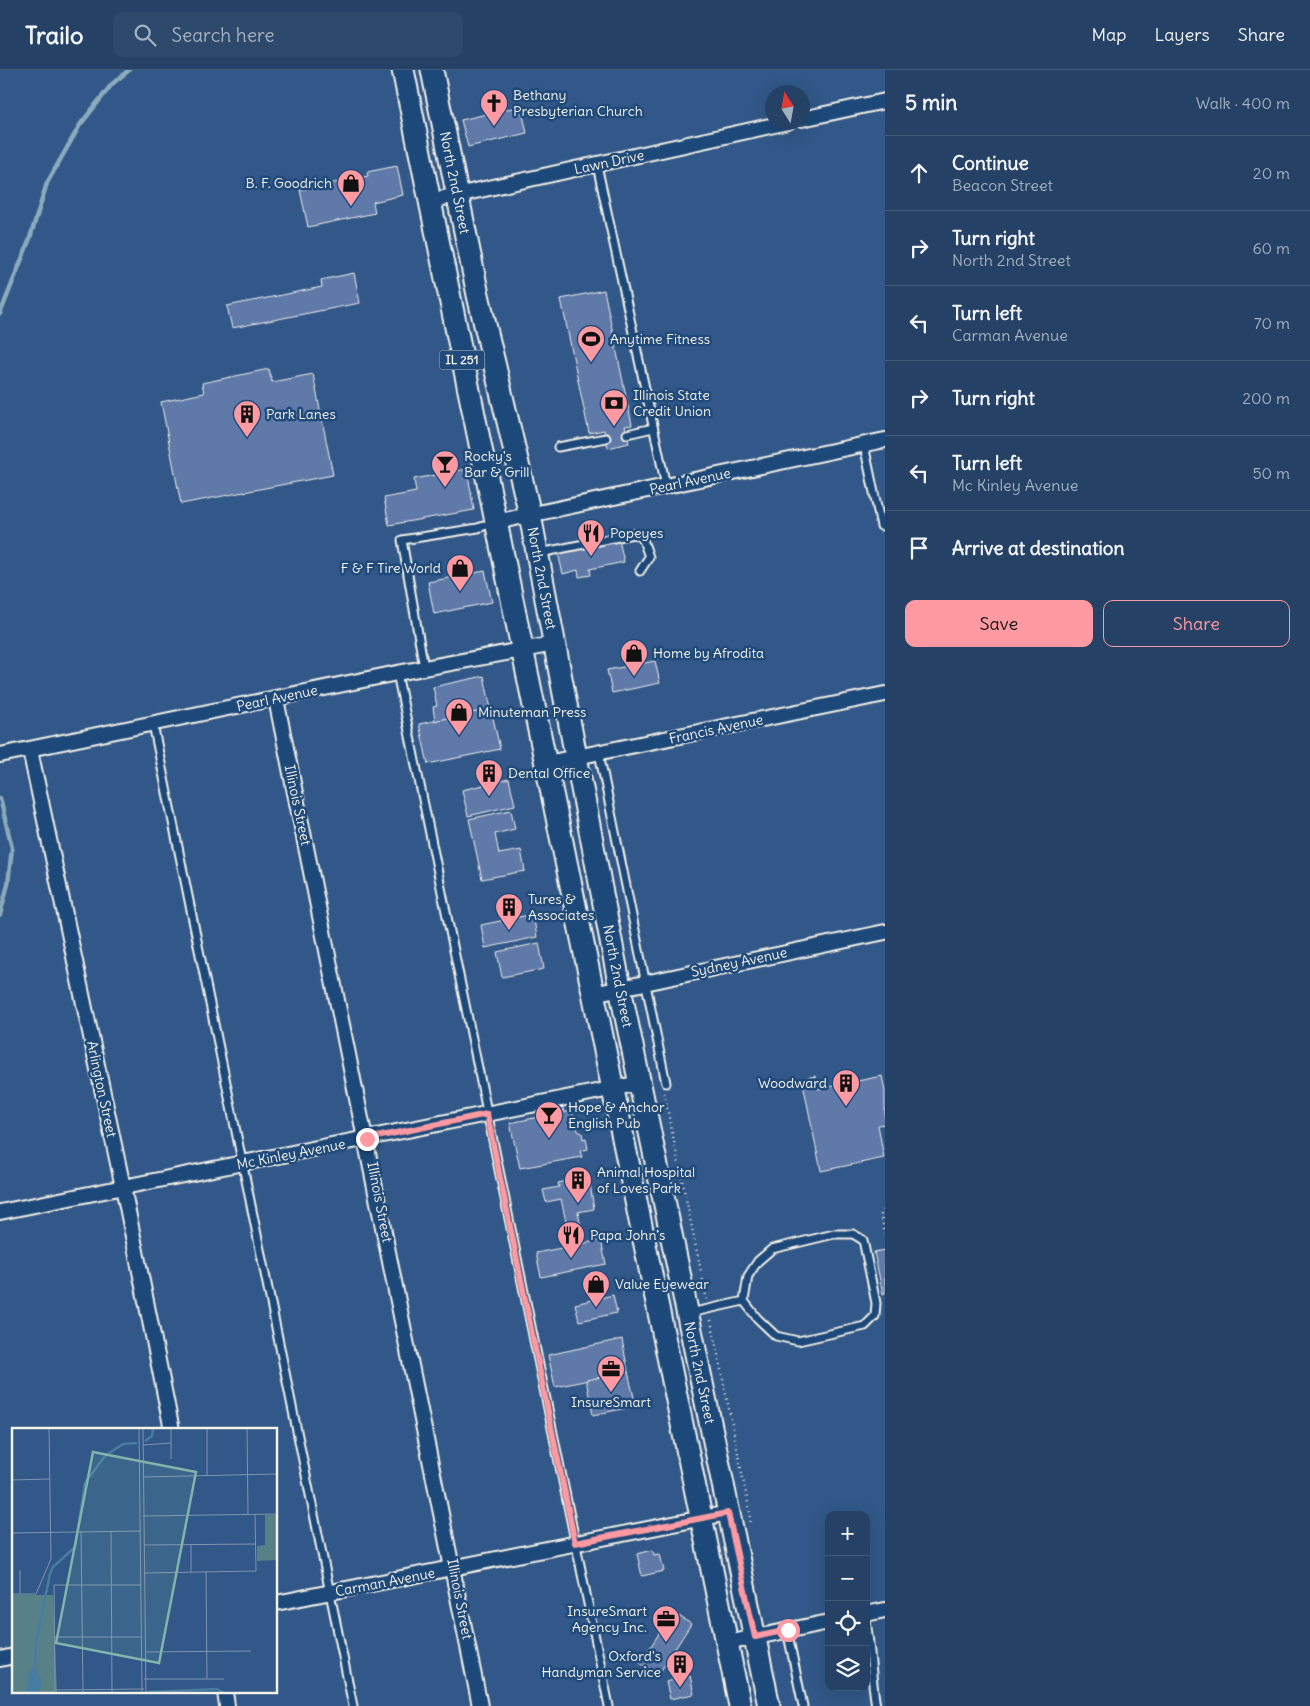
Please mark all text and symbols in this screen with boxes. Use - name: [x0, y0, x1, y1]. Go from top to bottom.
- search box: [113, 12, 463, 57]
- text: Trailo: [25, 20, 83, 50]
- icon: search: [131, 21, 159, 49]
- text: Search here: [171, 23, 274, 47]
- text: Map: [1091, 23, 1126, 46]
- text: Layers: [1154, 23, 1210, 46]
- text: Share: [1238, 23, 1285, 46]
- north arrow: [765, 85, 810, 130]
- place label: Bethany Presbyterian Church: [513, 86, 643, 120]
- church icon: Bethany Presbyterian Church: [479, 88, 509, 127]
- text: 5 min: [905, 89, 957, 116]
- text: Walk · 400 m: [1196, 93, 1290, 113]
- street label: North 2nd Street: [436, 130, 474, 236]
- street label: Lawn Drive: [572, 146, 646, 178]
- text: Continue: [952, 151, 1029, 175]
- icon: ahead: [905, 159, 933, 187]
- text: 20 m: [1253, 163, 1290, 183]
- shop icon: B. F. Goodrich: [336, 168, 366, 207]
- place label: B. F. Goodrich: [245, 174, 332, 192]
- text: Beacon Street: [952, 175, 1053, 195]
- text: Turn right: [952, 226, 1035, 250]
- icon: right: [905, 234, 933, 262]
- text: 60 m: [1252, 238, 1290, 258]
- text: North 2nd Street: [952, 250, 1071, 270]
- text: Turn left: [952, 301, 1022, 325]
- icon: left: [905, 309, 933, 337]
- text: 70 m: [1254, 313, 1290, 333]
- sports icon: Anytime Fitness: [576, 324, 606, 363]
- text: Carman Avenue: [952, 325, 1068, 345]
- place label: Anytime Fitness: [610, 330, 710, 348]
- road number: IL 251: [440, 350, 484, 370]
- icon: right: [905, 384, 933, 412]
- place label: Illinois State Credit Union: [633, 386, 711, 420]
- text: Turn right: [952, 386, 1035, 410]
- bank icon: Illinois State Credit Union: [599, 388, 629, 427]
- text: 200 m: [1242, 388, 1290, 408]
- building icon: Park Lanes: [232, 399, 262, 438]
- place label: Park Lanes: [266, 405, 336, 423]
- place label: Rocky's Bar & Grill: [464, 447, 529, 481]
- bar icon: Rocky's Bar & Grill: [430, 449, 460, 488]
- text: Turn left: [952, 451, 1022, 475]
- icon: left: [905, 459, 933, 487]
- text: 50 m: [1252, 463, 1290, 483]
- street label: Pearl Avenue: [648, 464, 732, 498]
- text: Mc Kinley Avenue: [952, 475, 1078, 495]
- restaurant icon: Popeyes: [576, 518, 606, 557]
- place label: Popeyes: [610, 524, 663, 542]
- street label: North 2nd Street: [523, 525, 561, 631]
- icon: arrive: [905, 534, 933, 562]
- text: Arrive at destination: [952, 536, 1125, 560]
- shop icon: F & F Tire World: [445, 553, 475, 592]
- place label: F & F Tire World: [341, 559, 441, 577]
- button: Save: [905, 600, 1093, 647]
- button: Share: [1103, 600, 1290, 647]
- shop icon: Home by Afrodita: [619, 638, 649, 677]
- place label: Home by Afrodita: [653, 644, 764, 662]
- street label: Pearl Avenue: [235, 681, 319, 715]
- shop icon: Minuteman Press: [444, 697, 474, 736]
- place label: Minuteman Press: [478, 703, 586, 721]
- street label: Francis Avenue: [667, 710, 765, 748]
- building icon: Dental Office: [474, 758, 504, 797]
- street label: Illinois Street: [281, 763, 315, 847]
- place label: Dental Office: [508, 764, 590, 782]
- place label: Tures & Associates: [528, 890, 594, 924]
- building icon: Tures & Associates: [494, 892, 524, 931]
- street label: North 2nd Street: [599, 923, 637, 1029]
- street label: Sydney Avenue: [689, 943, 789, 981]
- street label: Arlington Street: [83, 1039, 121, 1139]
- building icon: Woodward: [831, 1068, 861, 1107]
- place label: Woodward: [758, 1074, 827, 1092]
- place label: Hope & Anchor English Pub: [568, 1098, 665, 1132]
- bar icon: Hope & Anchor English Pub: [534, 1100, 564, 1139]
- route end: [356, 1128, 379, 1151]
- street label: Mc Kinley Avenue: [235, 1135, 347, 1173]
- street label: Illinois Street: [363, 1160, 397, 1244]
- place label: Animal Hospital of Loves Park: [597, 1163, 695, 1197]
- building icon: Animal Hospital of Loves Park: [563, 1165, 593, 1204]
- restaurant icon: Papa John's: [556, 1220, 586, 1259]
- place label: Papa John's: [590, 1226, 665, 1244]
- shop icon: Value Eyewear: [581, 1269, 611, 1308]
- place label: Value Eyewear: [615, 1275, 709, 1293]
- street label: North 2nd Street: [680, 1320, 719, 1426]
- office icon: InsureSmart: [596, 1354, 626, 1393]
- place label: InsureSmart: [571, 1393, 651, 1411]
- inset map: [12, 1428, 278, 1694]
- map controls: [825, 1511, 870, 1691]
- button: +: [825, 1511, 870, 1556]
- button: −: [825, 1556, 870, 1601]
- street label: Illinois Street: [443, 1557, 477, 1641]
- street label: Carman Avenue: [333, 1563, 437, 1601]
- button: locate: [825, 1601, 870, 1646]
- place label: InsureSmart Agency Inc.: [567, 1602, 647, 1636]
- office icon: InsureSmart Agency Inc.: [651, 1604, 681, 1643]
- route start: [777, 1619, 800, 1642]
- button: layers: [825, 1646, 870, 1691]
- place label: Oxford's Handyman Service: [542, 1647, 661, 1681]
- building icon: Oxford's Handyman Service: [665, 1649, 695, 1688]

